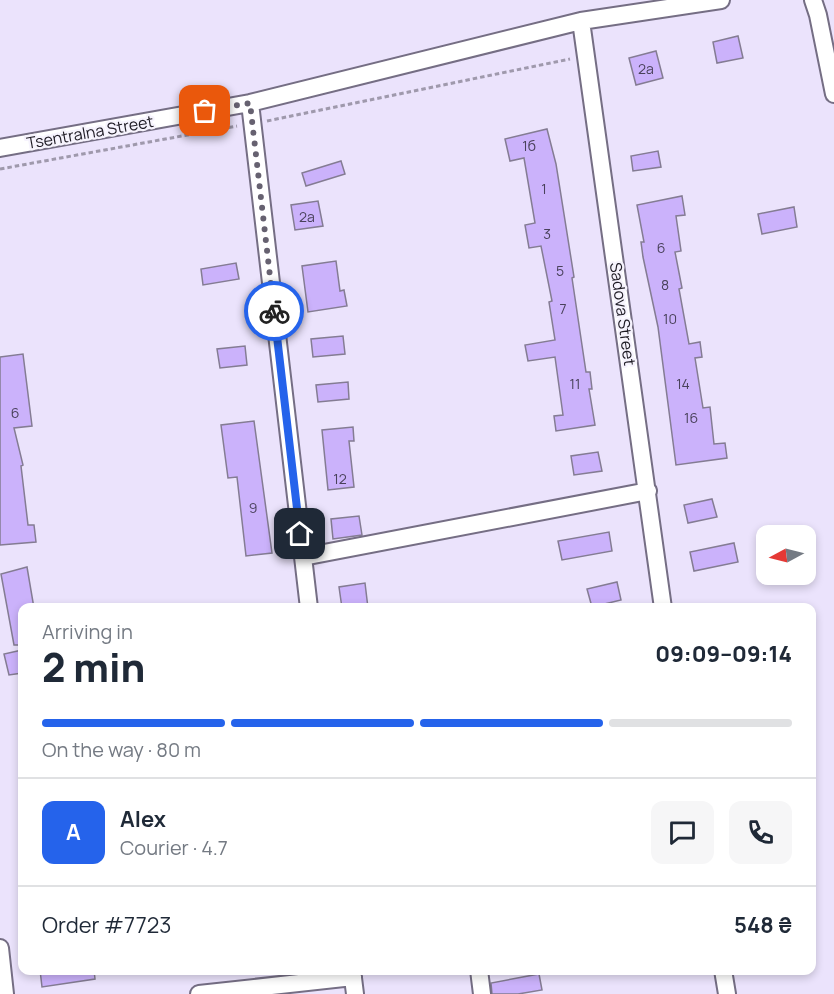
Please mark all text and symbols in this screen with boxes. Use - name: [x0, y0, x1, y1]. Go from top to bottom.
- house number: 2а: [638, 59, 654, 78]
- pin: [179, 85, 230, 136]
- icon: bag: [188, 94, 221, 127]
- street label: Tsentralna Street: [25, 110, 155, 154]
- house number: 1б: [522, 136, 536, 155]
- house number: 1: [541, 179, 547, 198]
- house number: 2а: [299, 207, 315, 226]
- house number: 3: [543, 224, 551, 243]
- house number: 6: [657, 238, 665, 257]
- house number: 5: [556, 261, 564, 280]
- street label: Sadova Street: [605, 261, 641, 367]
- house number: 8: [661, 275, 669, 294]
- courier: [244, 281, 304, 341]
- icon: bike: [258, 295, 291, 328]
- house number: 7: [559, 299, 567, 318]
- house number: 10: [663, 309, 677, 328]
- house number: 11: [570, 374, 580, 393]
- house number: 14: [676, 374, 690, 393]
- house number: 6: [11, 403, 19, 422]
- house number: 16: [684, 408, 698, 427]
- house number: 12: [333, 469, 347, 488]
- house number: 9: [249, 498, 257, 517]
- pin: [274, 508, 325, 559]
- icon: home: [283, 517, 316, 550]
- north arrow: [756, 525, 816, 585]
- map controls: [756, 525, 816, 585]
- text: Arriving in: [42, 618, 133, 645]
- text: 09:09–09:14: [655, 639, 792, 669]
- text: 2 min: [42, 640, 145, 694]
- text: On the way · 80 m: [42, 736, 201, 763]
- button: chat: [651, 801, 714, 864]
- button: phone: [729, 801, 792, 864]
- text: Alex: [120, 804, 166, 834]
- text: A: [66, 817, 81, 847]
- text: Courier · 4.7: [120, 834, 228, 861]
- text: Order #7723: [42, 910, 171, 940]
- text: 548 ₴: [734, 910, 792, 940]

